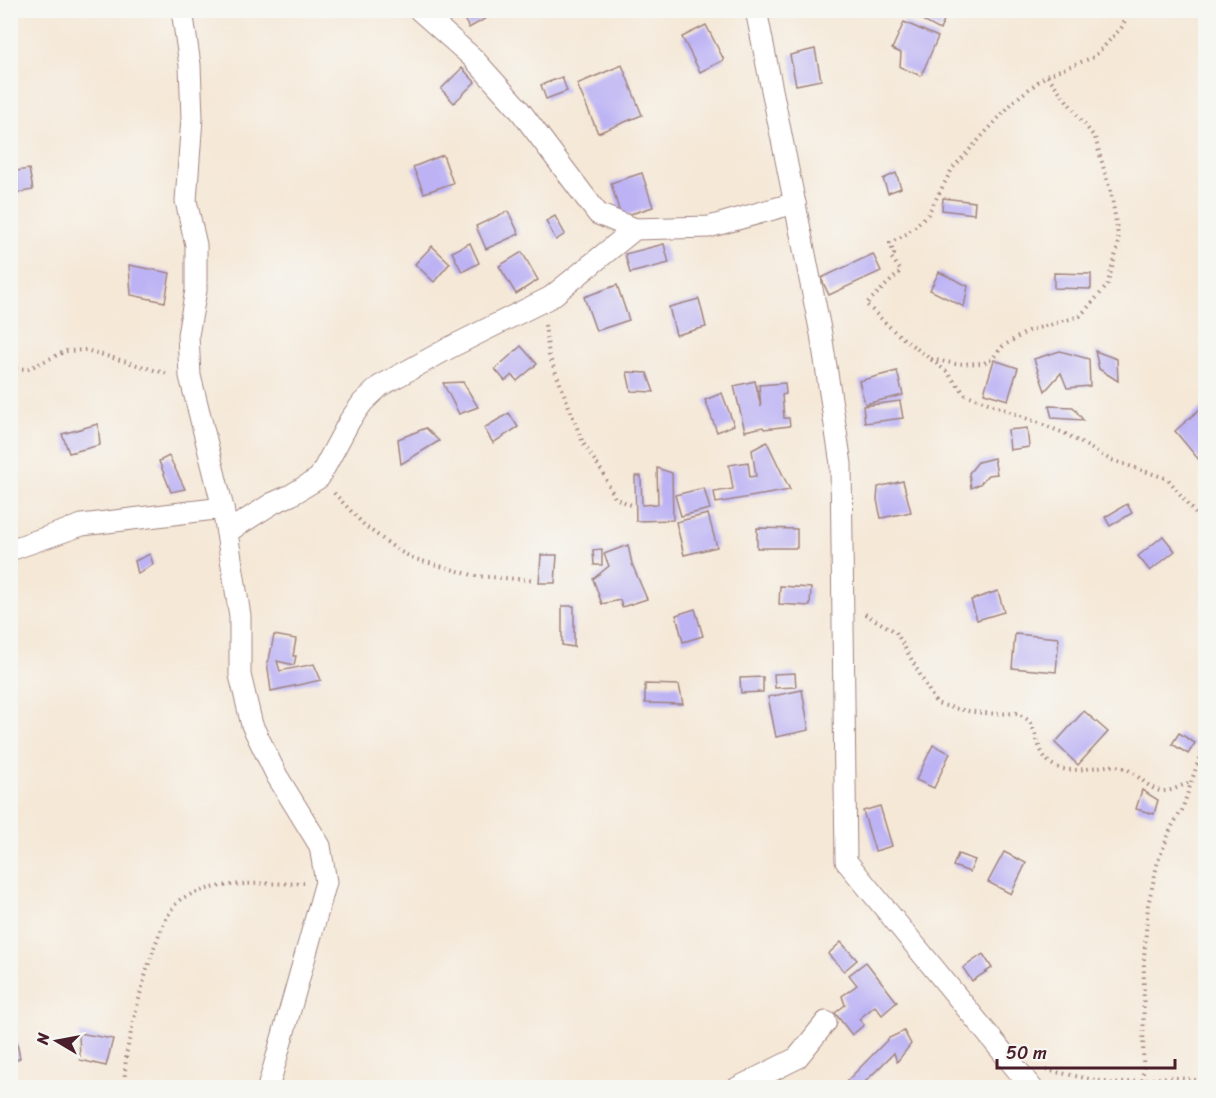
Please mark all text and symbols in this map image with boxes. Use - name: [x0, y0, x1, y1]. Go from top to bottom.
- north arrow: [27, 1011, 87, 1071]
- text: N: [27, 1030, 58, 1047]
- scale bar: [997, 1032, 1176, 1070]
- text: 50 m: [1006, 1037, 1047, 1069]

